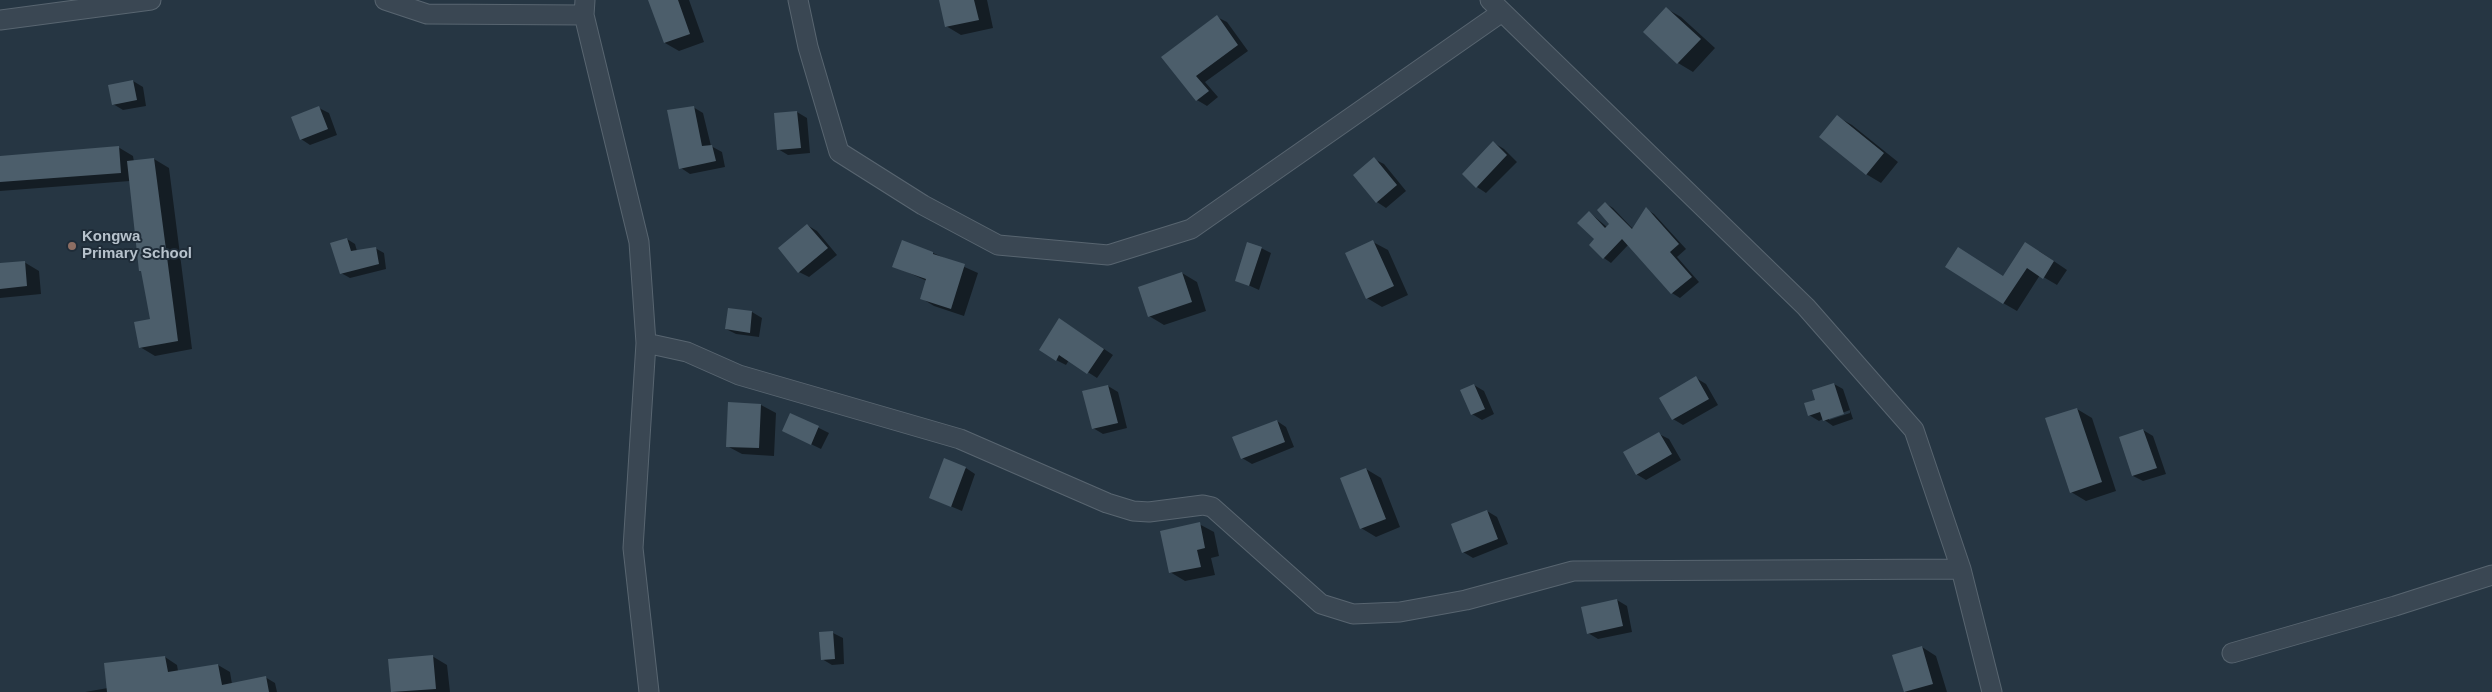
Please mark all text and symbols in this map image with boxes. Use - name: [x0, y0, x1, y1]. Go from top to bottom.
- place label: Kongwa Primary School: [82, 228, 192, 263]
- marker: Kongwa Primary School: [66, 240, 78, 252]

